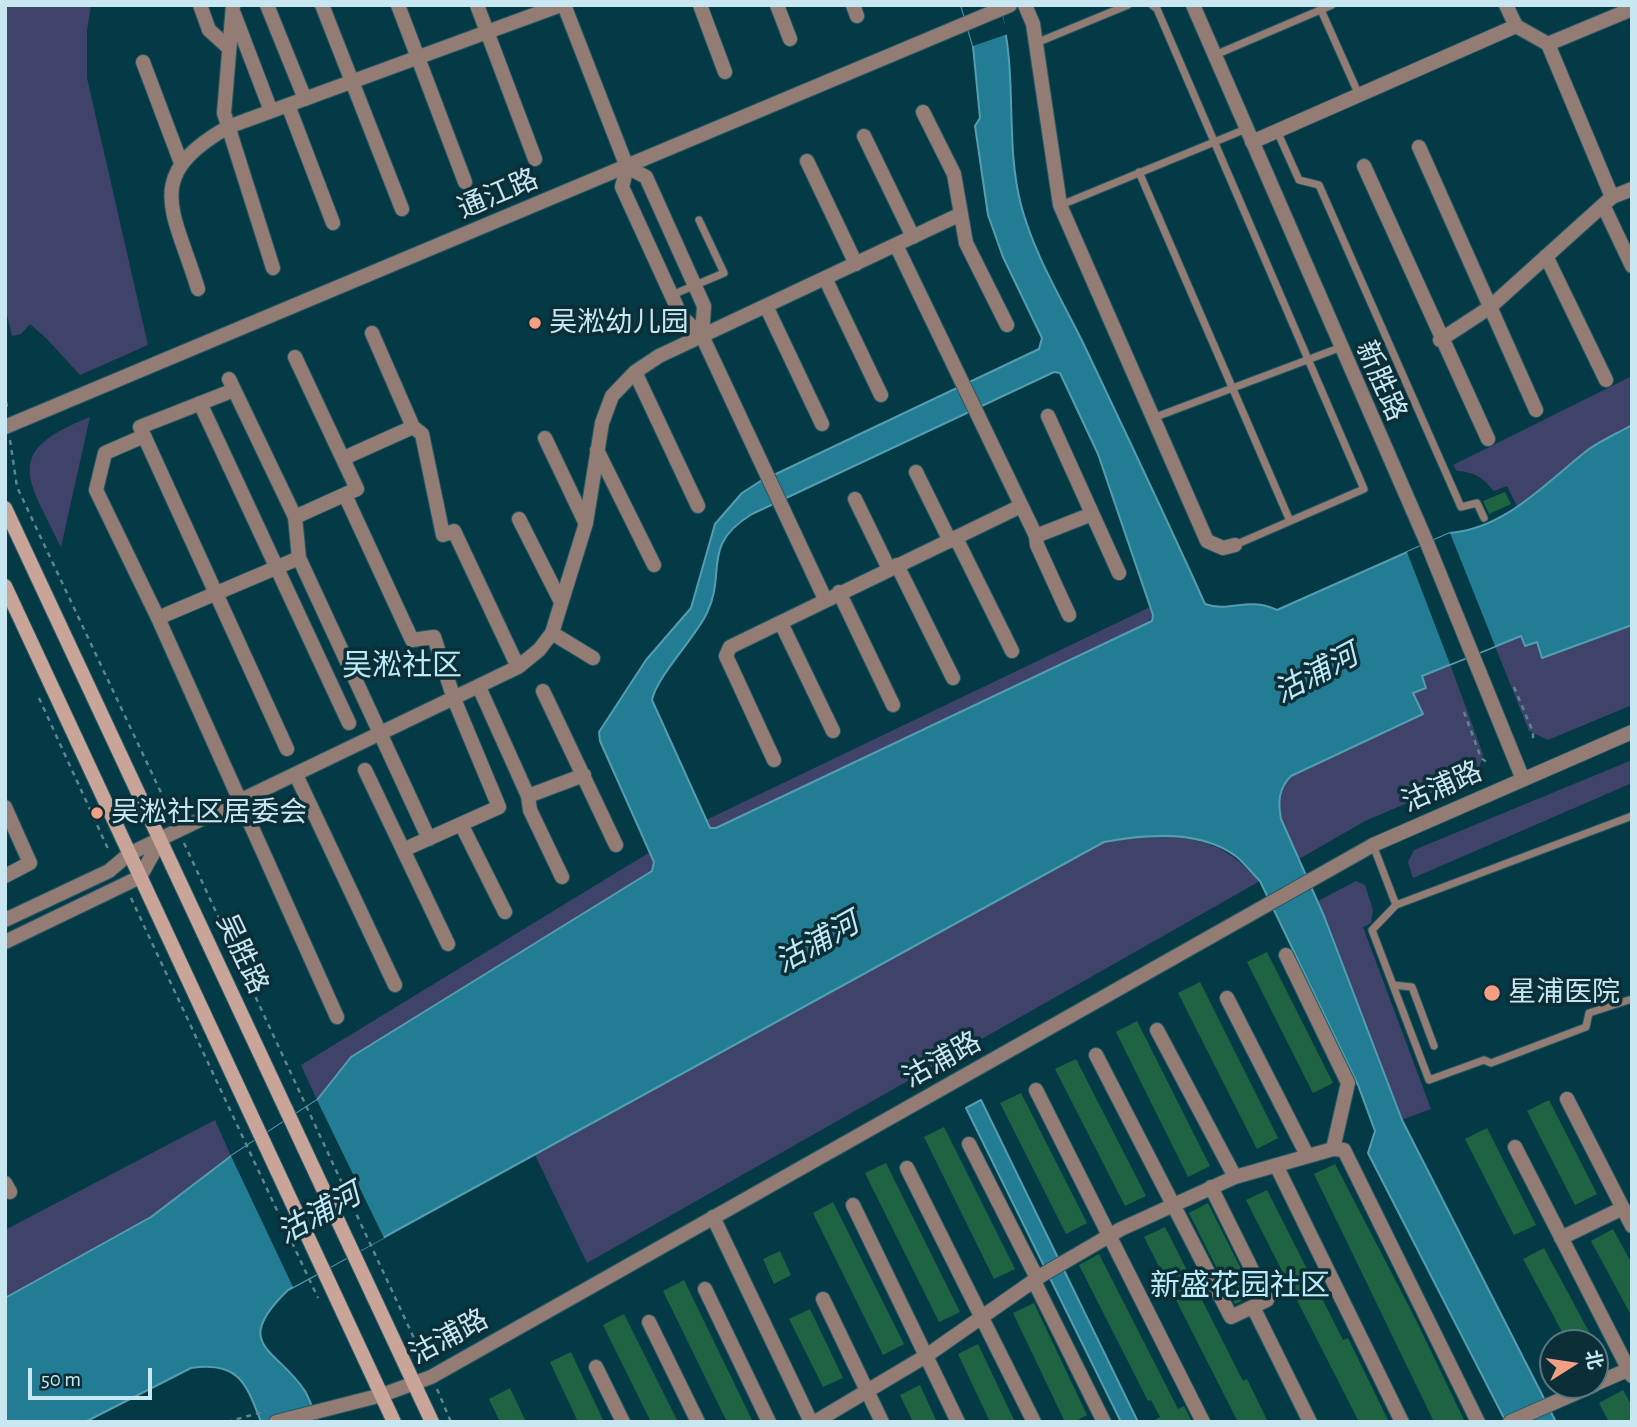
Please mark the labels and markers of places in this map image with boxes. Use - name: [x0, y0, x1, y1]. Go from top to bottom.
- place label: 吴淞幼儿园: [549, 306, 689, 340]
- marker: 吴淞幼儿园: [527, 315, 543, 331]
- place label: 吴淞社区居委会: [111, 796, 307, 830]
- marker: 吴淞社区居委会: [89, 805, 105, 821]
- place label: 星浦医院: [1508, 976, 1620, 1010]
- marker: 星浦医院: [1482, 983, 1502, 1003]

